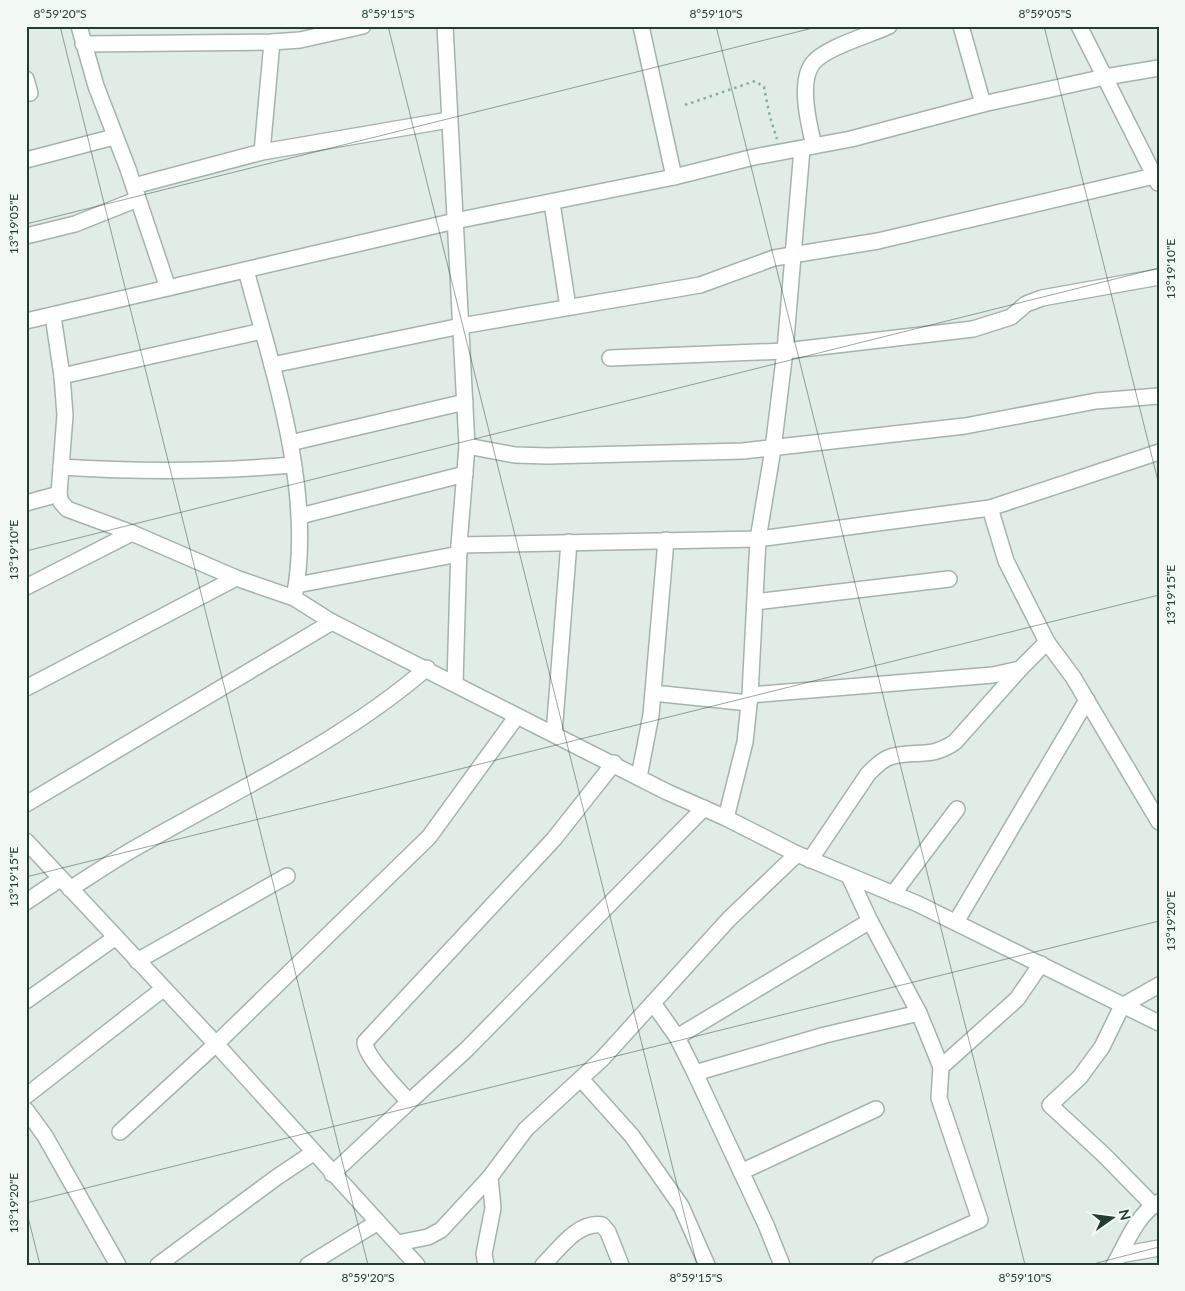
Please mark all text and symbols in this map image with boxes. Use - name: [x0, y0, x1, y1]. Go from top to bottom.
- text: 8°59'20"S: [33, 6, 87, 21]
- text: 8°59'15"S: [361, 6, 415, 21]
- text: 8°59'10"S: [689, 6, 743, 21]
- text: 8°59'05"S: [1018, 6, 1072, 21]
- text: 13°19'05"E: [6, 194, 21, 254]
- text: 13°19'10"E: [1163, 239, 1178, 299]
- text: 13°19'10"E: [6, 520, 21, 580]
- text: 13°19'15"E: [1163, 565, 1178, 625]
- text: 13°19'15"E: [6, 847, 21, 907]
- text: 13°19'20"E: [1163, 891, 1178, 951]
- text: 13°19'20"E: [6, 1173, 21, 1233]
- north arrow: [1088, 1194, 1138, 1244]
- text: N: [1116, 1207, 1135, 1222]
- text: 8°59'20"S: [341, 1270, 395, 1285]
- text: 8°59'15"S: [669, 1270, 723, 1285]
- text: 8°59'10"S: [998, 1270, 1052, 1285]

